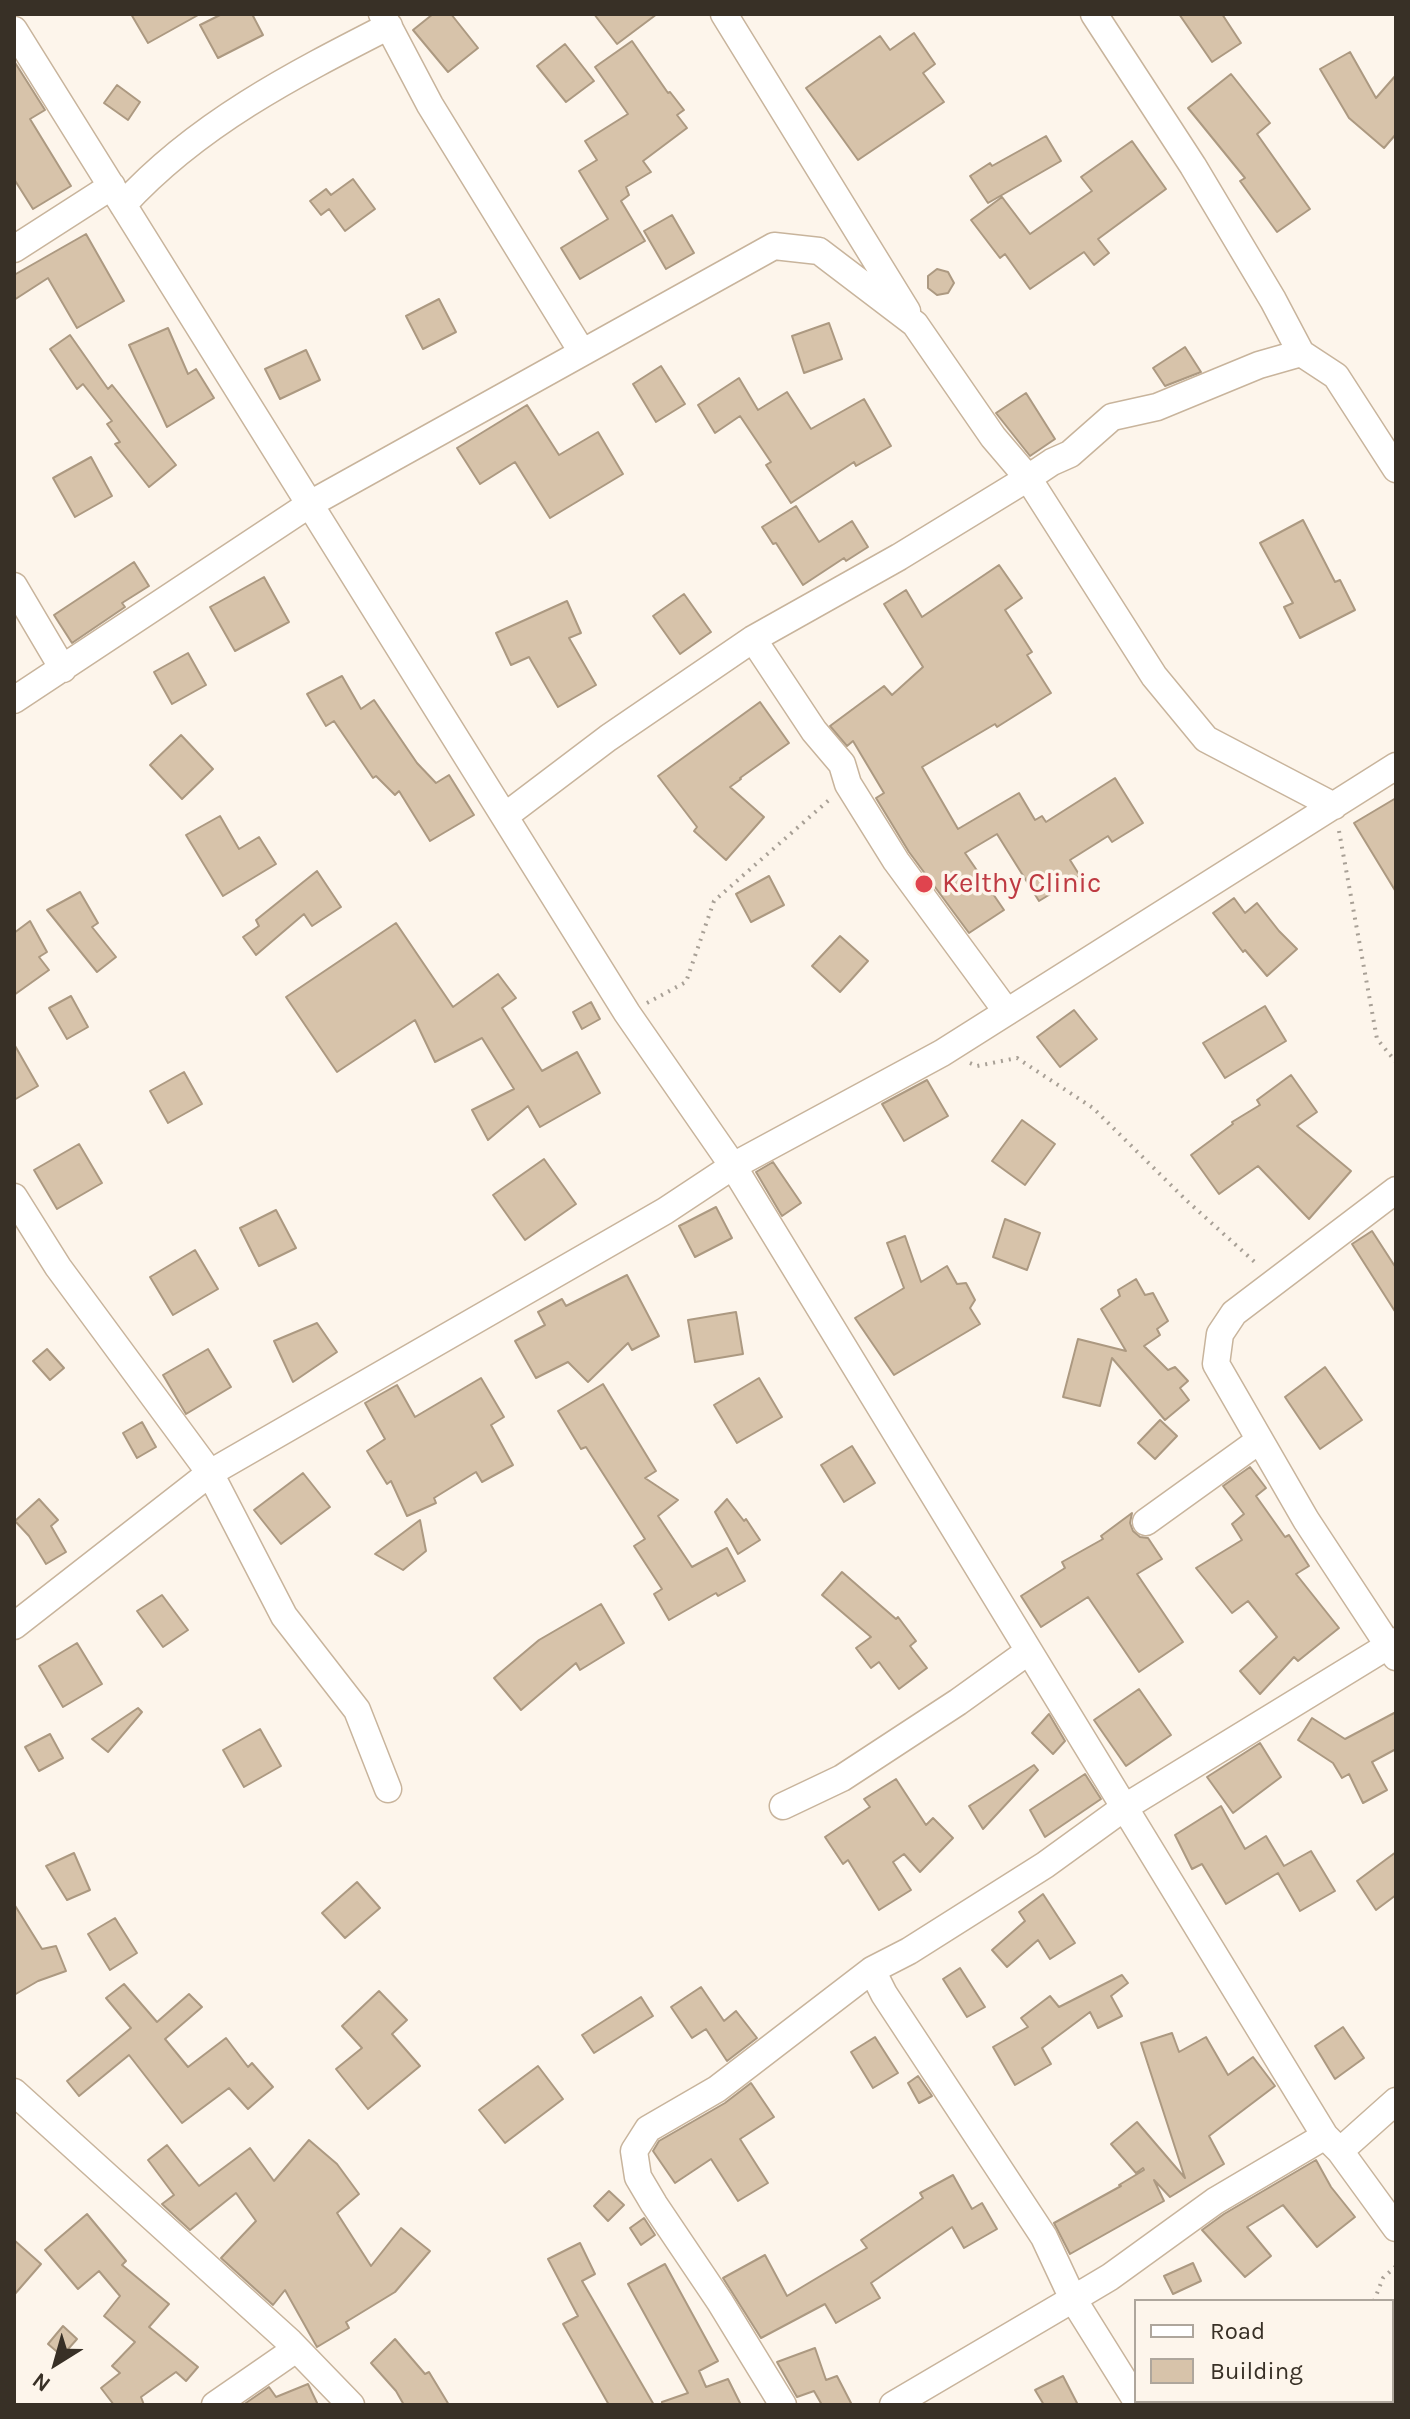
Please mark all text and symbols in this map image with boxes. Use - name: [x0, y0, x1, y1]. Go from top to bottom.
- place label: Kelthy Clinic: [942, 867, 1101, 901]
- marker: Kelthy Clinic: [913, 873, 935, 895]
- legend: [1134, 2299, 1394, 2403]
- text: Road: [1210, 2317, 1265, 2345]
- north arrow: [16, 2323, 96, 2403]
- text: Building: [1210, 2357, 1303, 2385]
- text: N: [27, 2367, 56, 2397]

